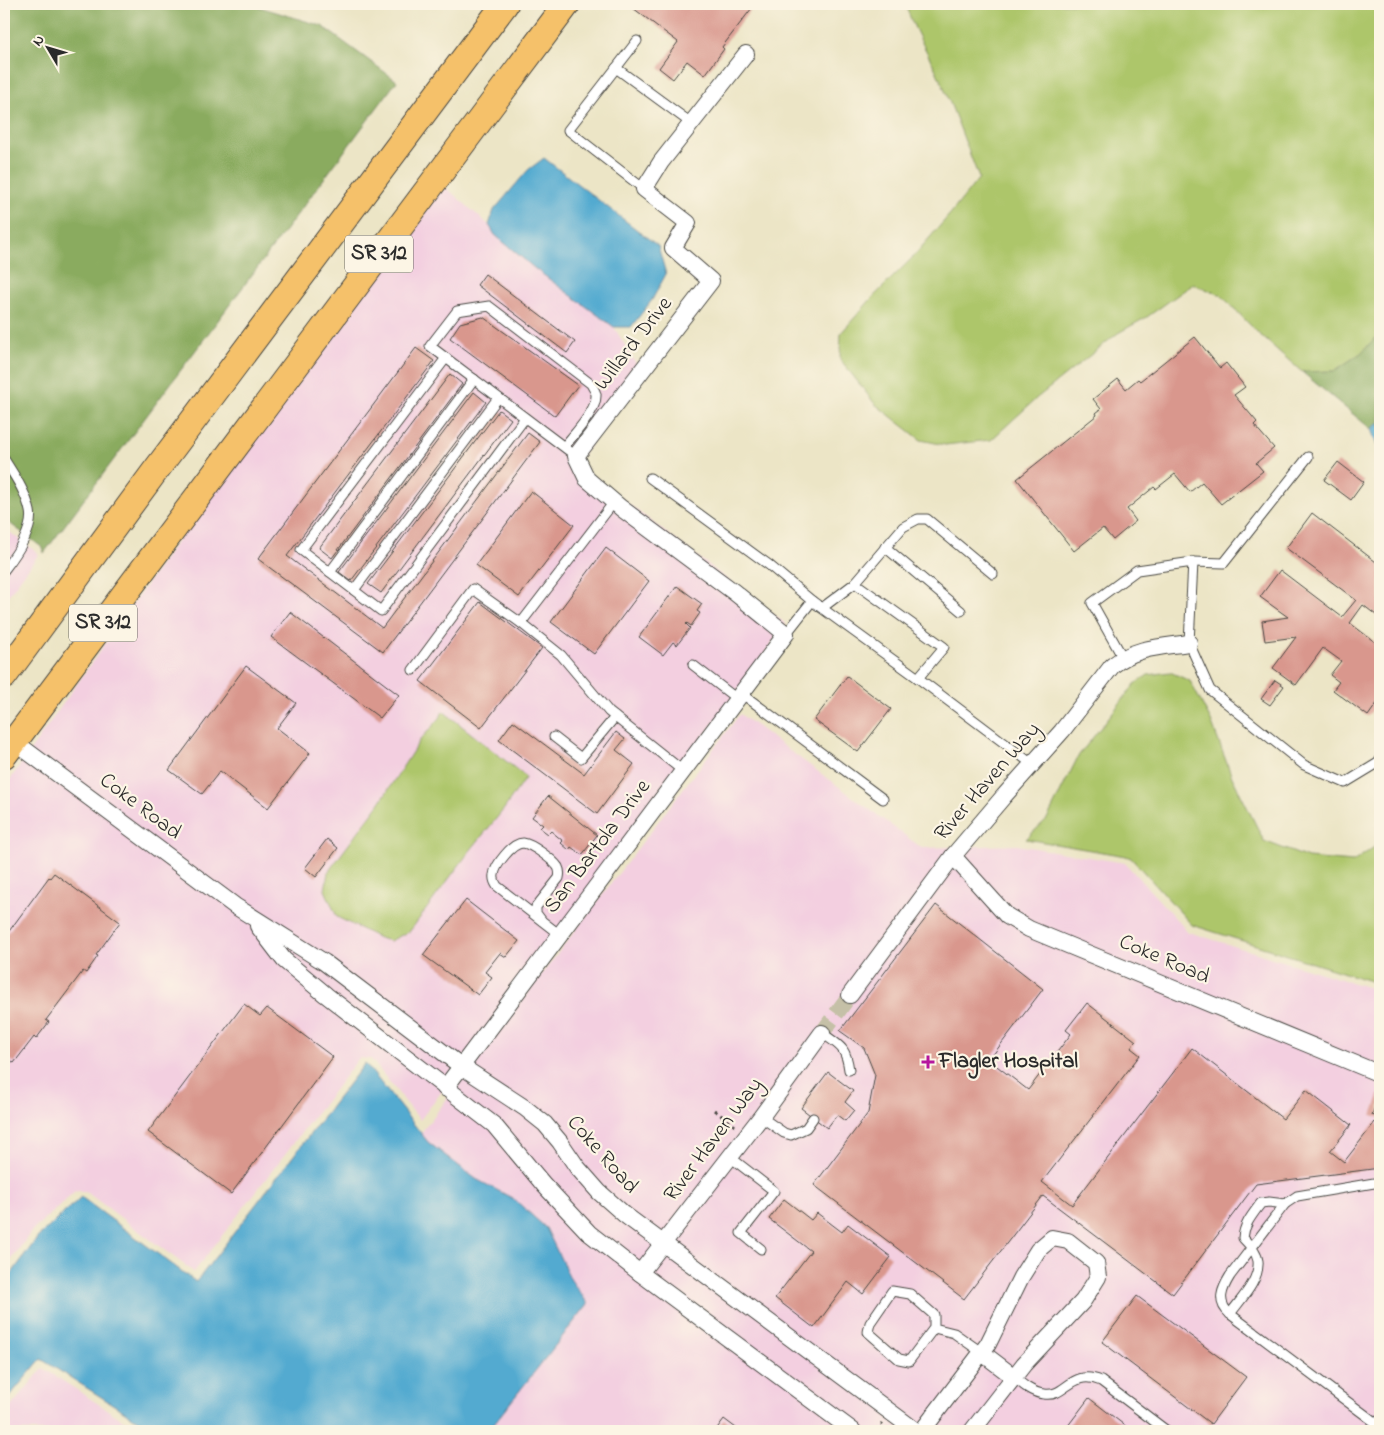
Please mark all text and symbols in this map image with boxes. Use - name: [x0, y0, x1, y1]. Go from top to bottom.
- north arrow: [22, 22, 72, 72]
- text: N: [28, 31, 50, 51]
- road number: SR 312: [345, 235, 413, 272]
- street label: Willard Drive: [587, 290, 681, 398]
- road number: SR 312: [69, 604, 137, 641]
- street label: River Haven Way: [927, 715, 1050, 849]
- street label: Coke Road: [92, 765, 188, 849]
- street label: San Bartola Drive: [537, 773, 659, 921]
- street label: Coke Road: [1114, 927, 1214, 993]
- place label: Flagler Hospital: [938, 1046, 1078, 1079]
- marker: Flagler Hospital: [921, 1055, 935, 1069]
- street label: River Haven Way: [656, 1071, 772, 1210]
- street label: Coke Road: [559, 1108, 645, 1202]

